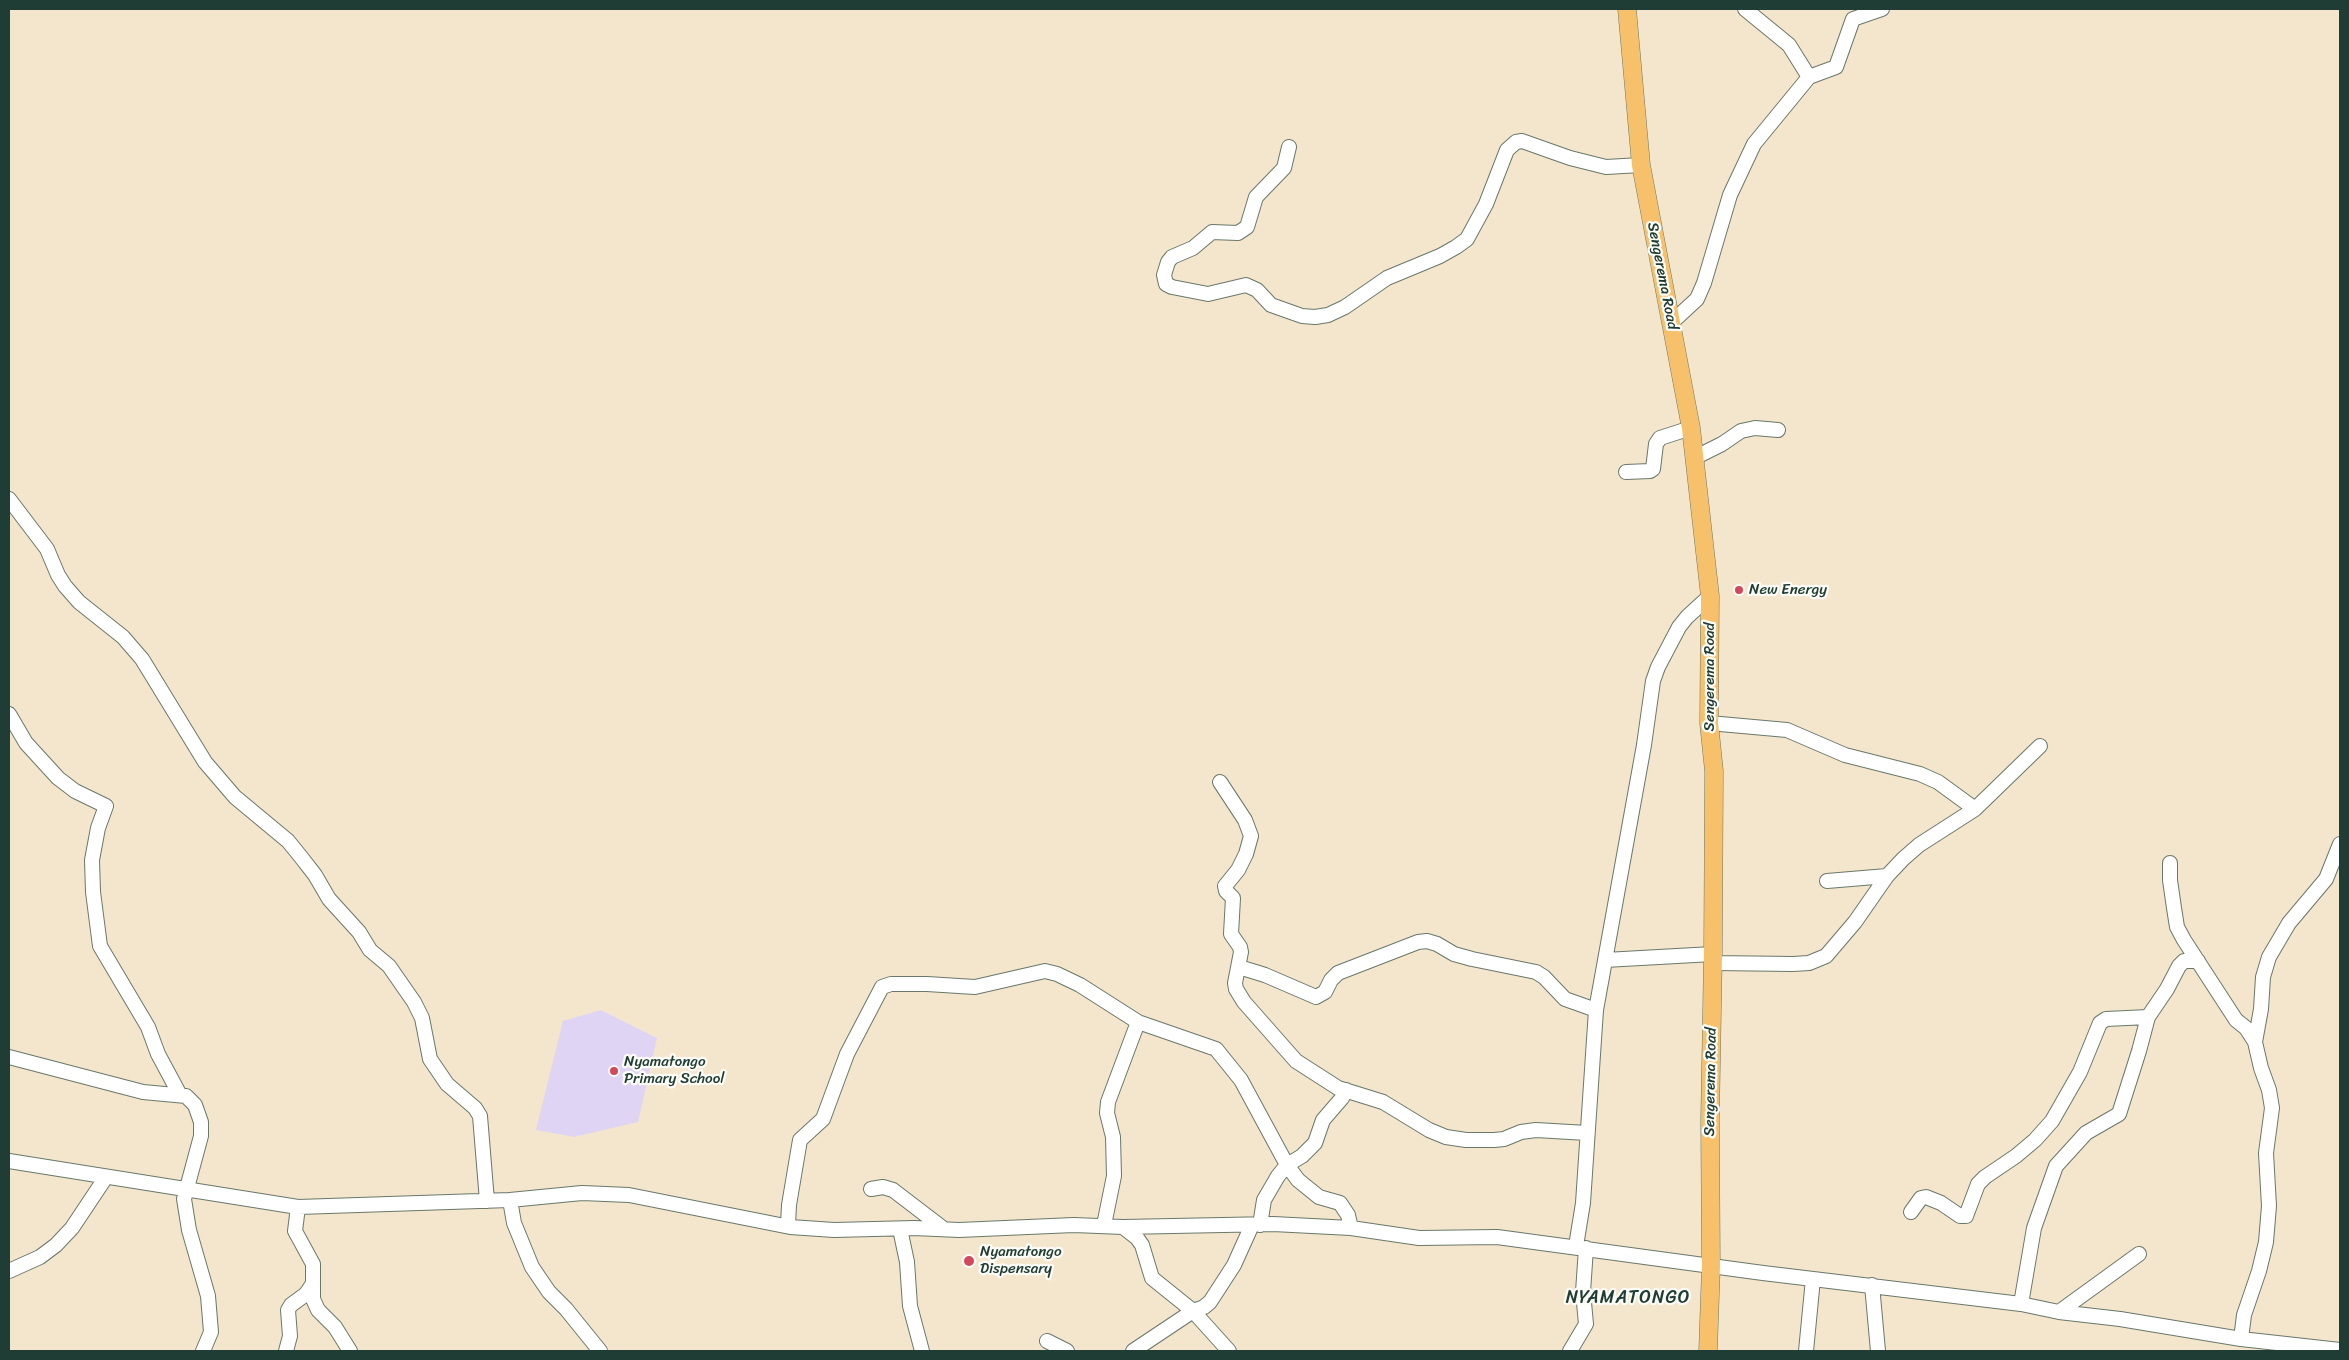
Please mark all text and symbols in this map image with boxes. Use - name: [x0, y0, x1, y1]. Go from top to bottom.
- street label: Sengerema Road: [1643, 221, 1681, 331]
- place label: New Energy: [1749, 581, 1827, 599]
- marker: New Energy: [1733, 584, 1745, 596]
- street label: Sengerema Road: [1701, 623, 1719, 731]
- street label: Sengerema Road: [1701, 1027, 1721, 1137]
- place label: Nyamatongo Primary School: [624, 1053, 725, 1088]
- marker: Nyamatongo Primary School: [608, 1065, 620, 1077]
- place label: Nyamatongo Dispensary: [980, 1243, 1062, 1278]
- marker: Nyamatongo Dispensary: [962, 1254, 976, 1268]
- district label: NYAMATONGO: [1564, 1287, 1692, 1309]

